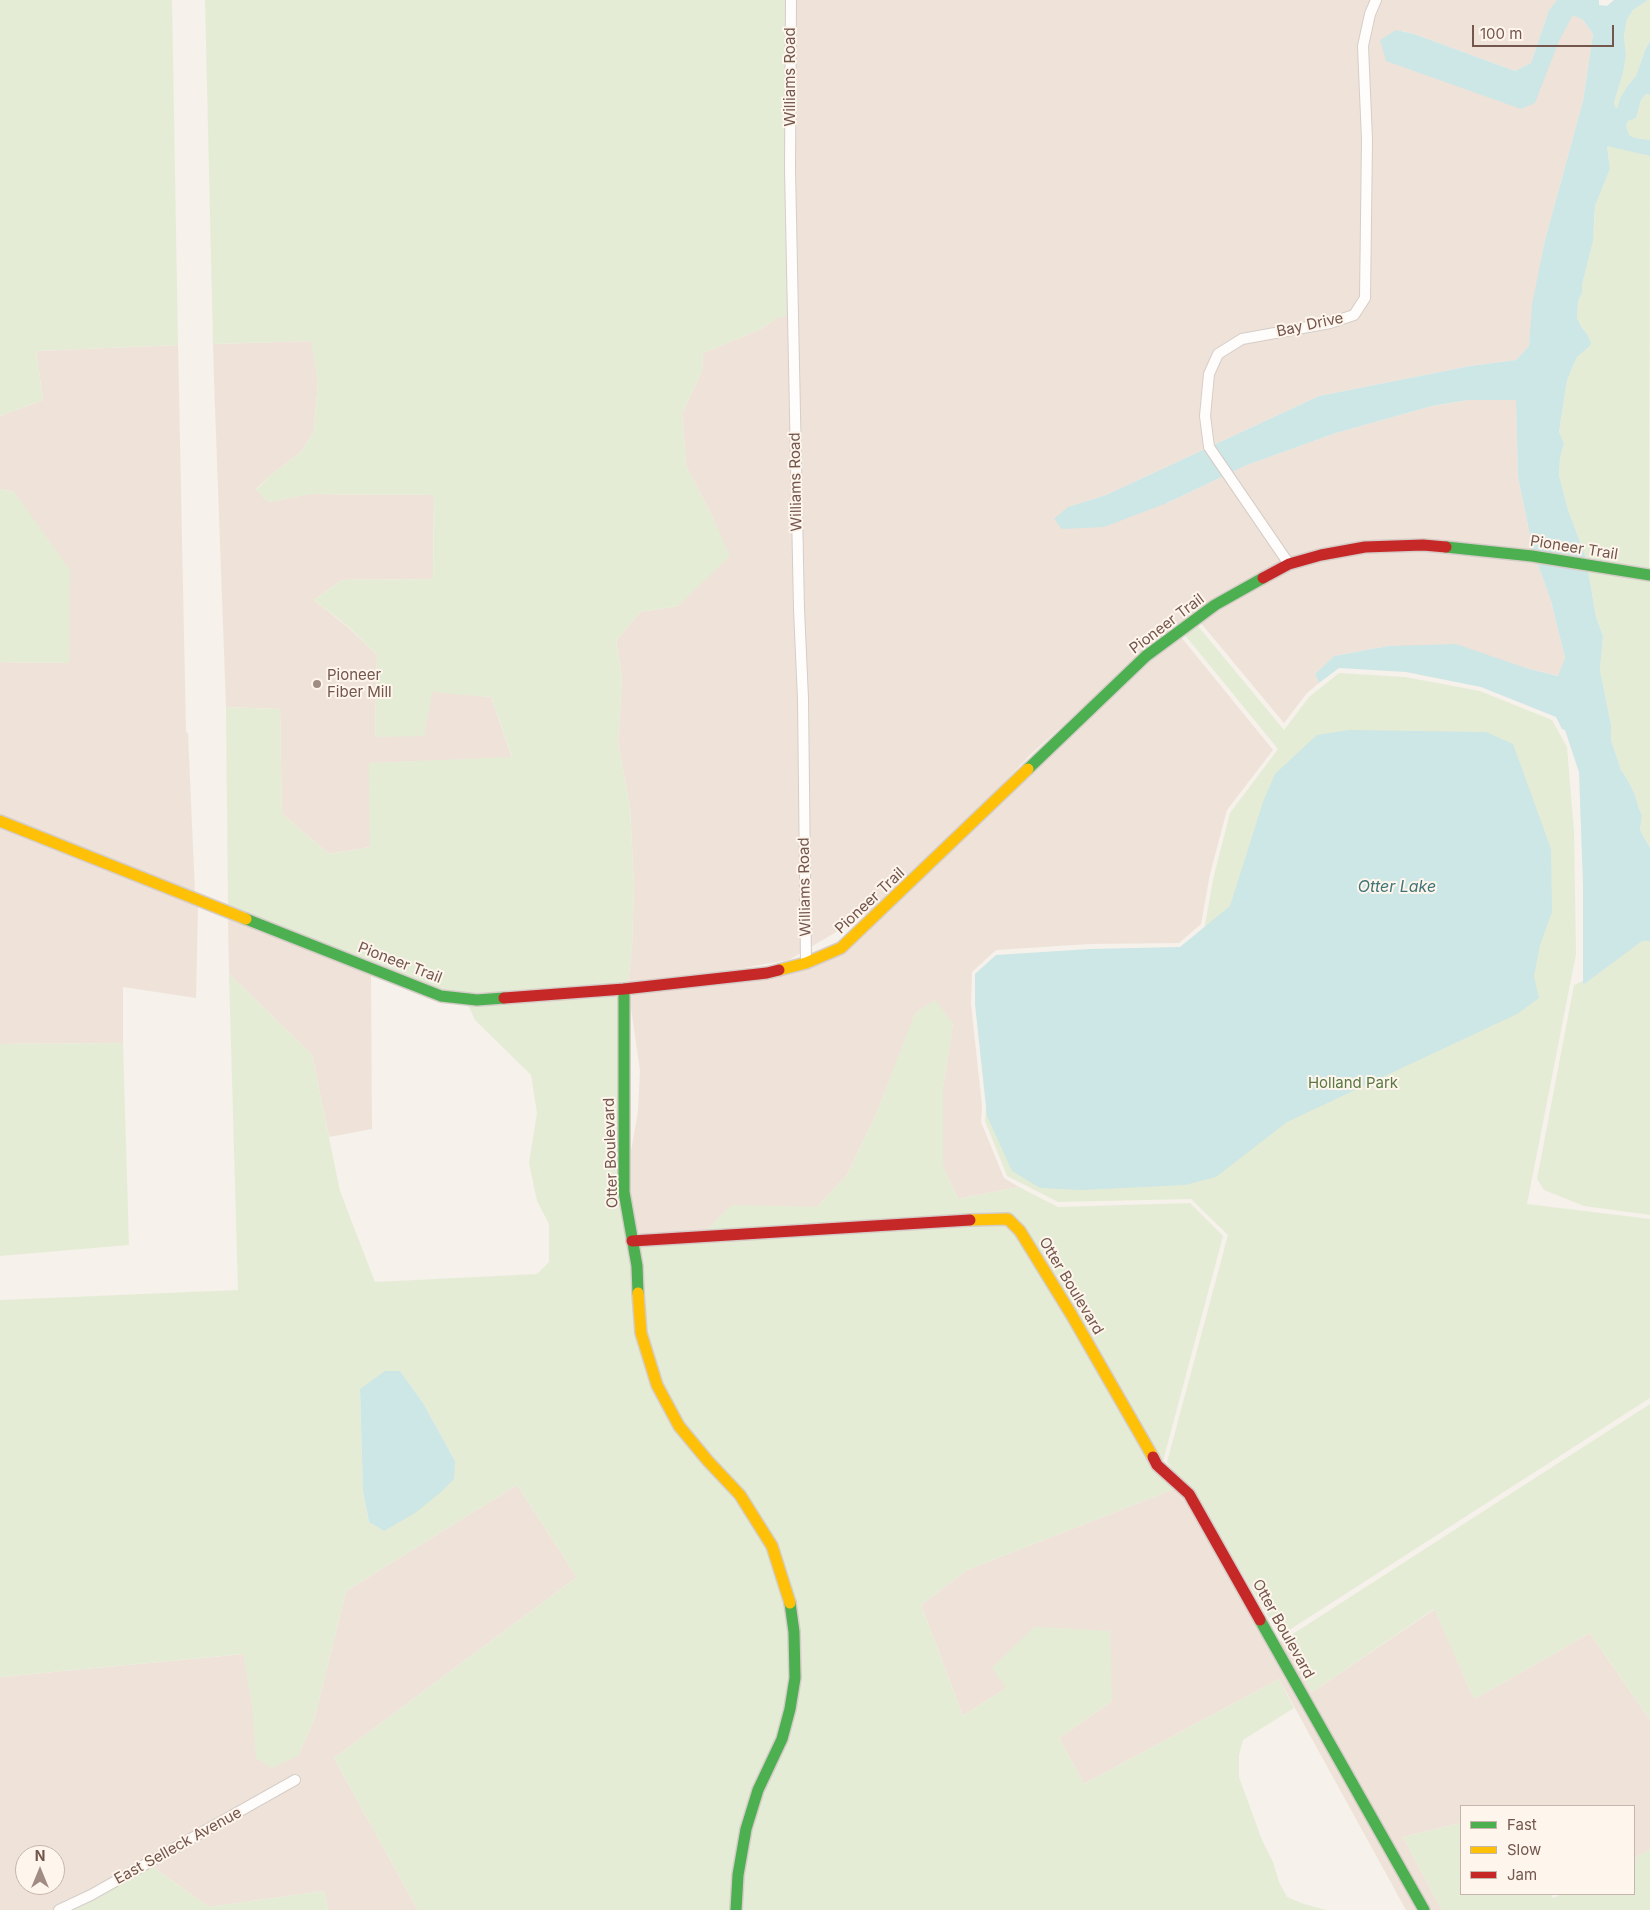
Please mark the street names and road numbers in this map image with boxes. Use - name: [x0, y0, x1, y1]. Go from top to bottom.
- street label: Williams Road: [781, 27, 799, 127]
- street label: Bay Drive: [1275, 309, 1345, 341]
- street label: Williams Road: [786, 432, 806, 532]
- street label: Pioneer Trail: [1529, 532, 1619, 564]
- street label: Pioneer Trail: [1126, 590, 1208, 658]
- street label: Williams Road: [795, 837, 815, 937]
- street label: Pioneer Trail: [831, 864, 909, 938]
- street label: Pioneer Trail: [355, 939, 445, 987]
- street label: Otter Boulevard: [600, 1097, 622, 1209]
- street label: Otter Boulevard: [1035, 1234, 1107, 1338]
- street label: Otter Boulevard: [1248, 1576, 1318, 1682]
- street label: East Selleck Avenue: [111, 1804, 245, 1888]

